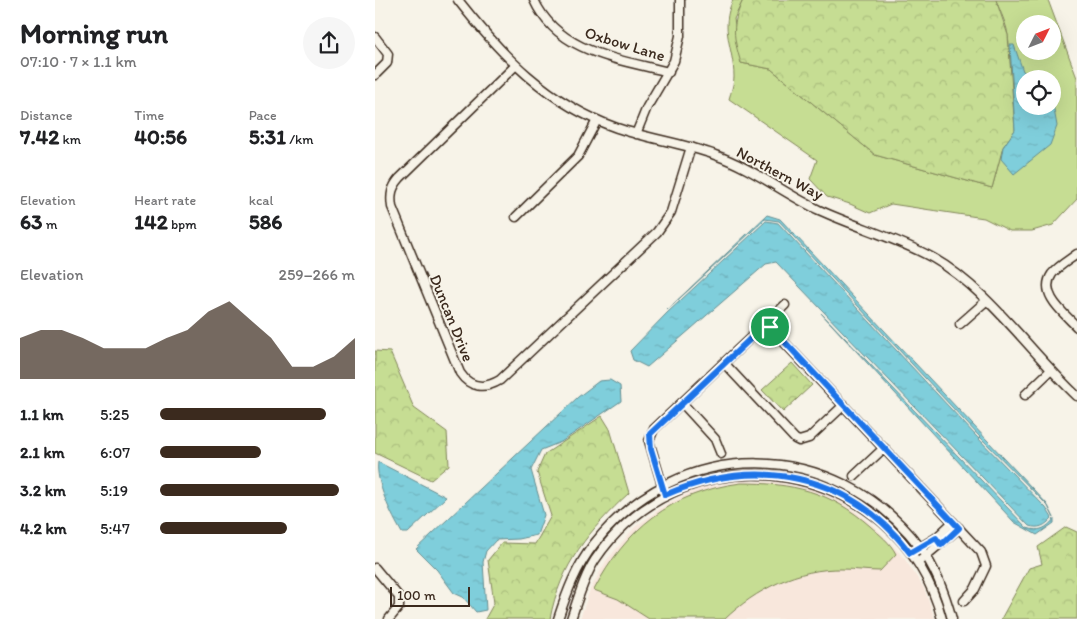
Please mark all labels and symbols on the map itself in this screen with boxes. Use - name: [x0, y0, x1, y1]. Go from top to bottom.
- north arrow: [1016, 15, 1061, 60]
- street label: Oxbow Lane: [582, 23, 668, 65]
- street label: Northern Way: [733, 142, 827, 204]
- street label: Duncan Drive: [426, 272, 478, 364]
- pin: [749, 306, 791, 348]
- scale bar: [390, 584, 470, 607]

